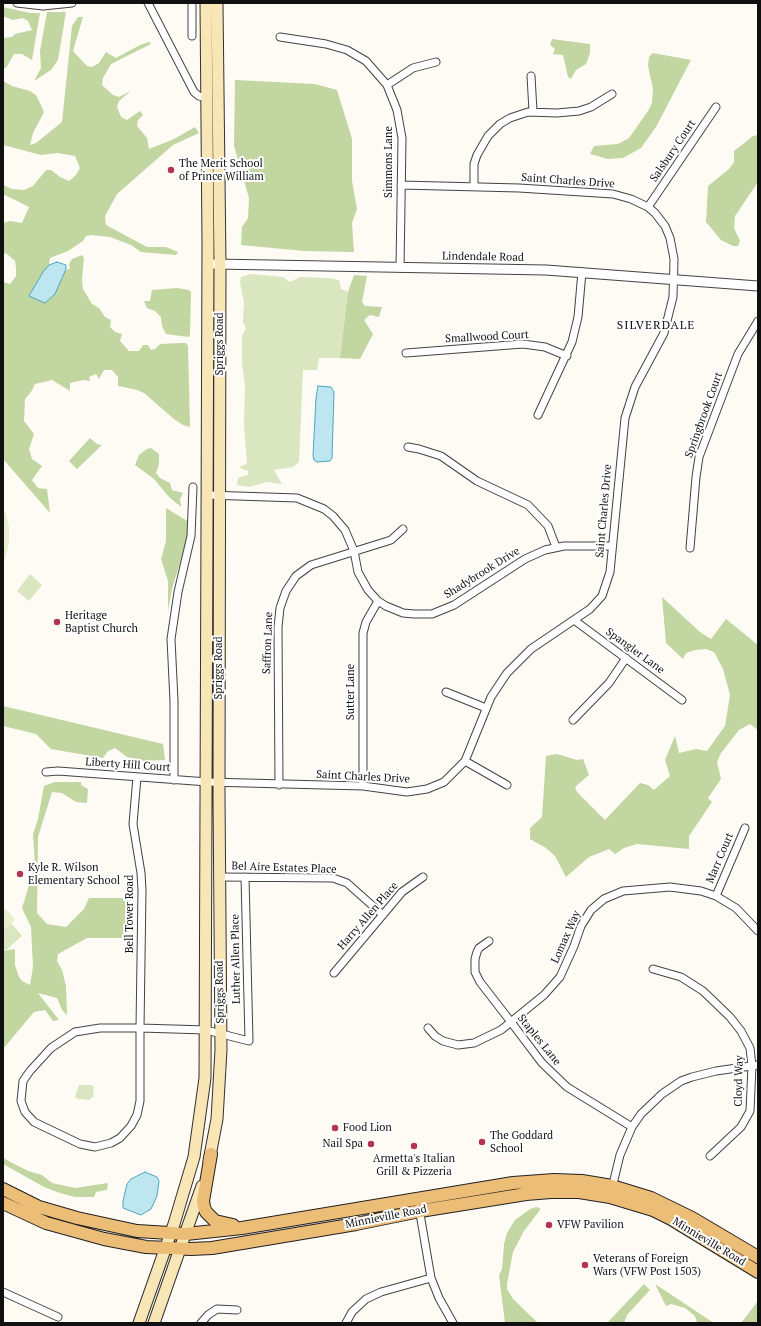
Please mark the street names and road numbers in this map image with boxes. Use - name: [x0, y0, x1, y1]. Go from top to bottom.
- street label: Salsbury Court: [647, 117, 699, 185]
- street label: Simmons Lane: [382, 126, 396, 198]
- street label: Saint Charles Drive: [521, 171, 615, 191]
- street label: Lindendale Road: [442, 250, 524, 264]
- street label: Spriggs Road: [213, 312, 227, 376]
- street label: Smallwood Court: [445, 328, 529, 346]
- street label: Springbrook Court: [682, 370, 726, 460]
- street label: Saint Charles Drive: [593, 464, 615, 558]
- street label: Shadybrook Drive: [442, 544, 522, 602]
- street label: Saffron Lane: [260, 612, 276, 674]
- street label: Spangler Lane: [603, 625, 667, 677]
- street label: Spriggs Road: [212, 636, 226, 700]
- street label: Sutter Lane: [344, 664, 358, 720]
- street label: Liberty Hill Court: [85, 755, 171, 775]
- street label: Saint Charles Drive: [316, 768, 410, 786]
- street label: Marr Court: [703, 831, 737, 885]
- street label: Bel Aire Estates Place: [231, 860, 337, 876]
- street label: Bell Tower Road: [123, 875, 137, 953]
- street label: Harry Allen Place: [335, 880, 401, 952]
- street label: Lomax Way: [549, 909, 583, 965]
- street label: Luther Allen Place: [229, 914, 243, 1004]
- street label: Spriggs Road: [213, 960, 227, 1024]
- street label: Staples Lane: [514, 1012, 564, 1068]
- street label: Cloyd Way: [732, 1055, 746, 1107]
- street label: Minnieville Road: [344, 1203, 428, 1231]
- street label: Minnieville Road: [670, 1215, 748, 1269]

